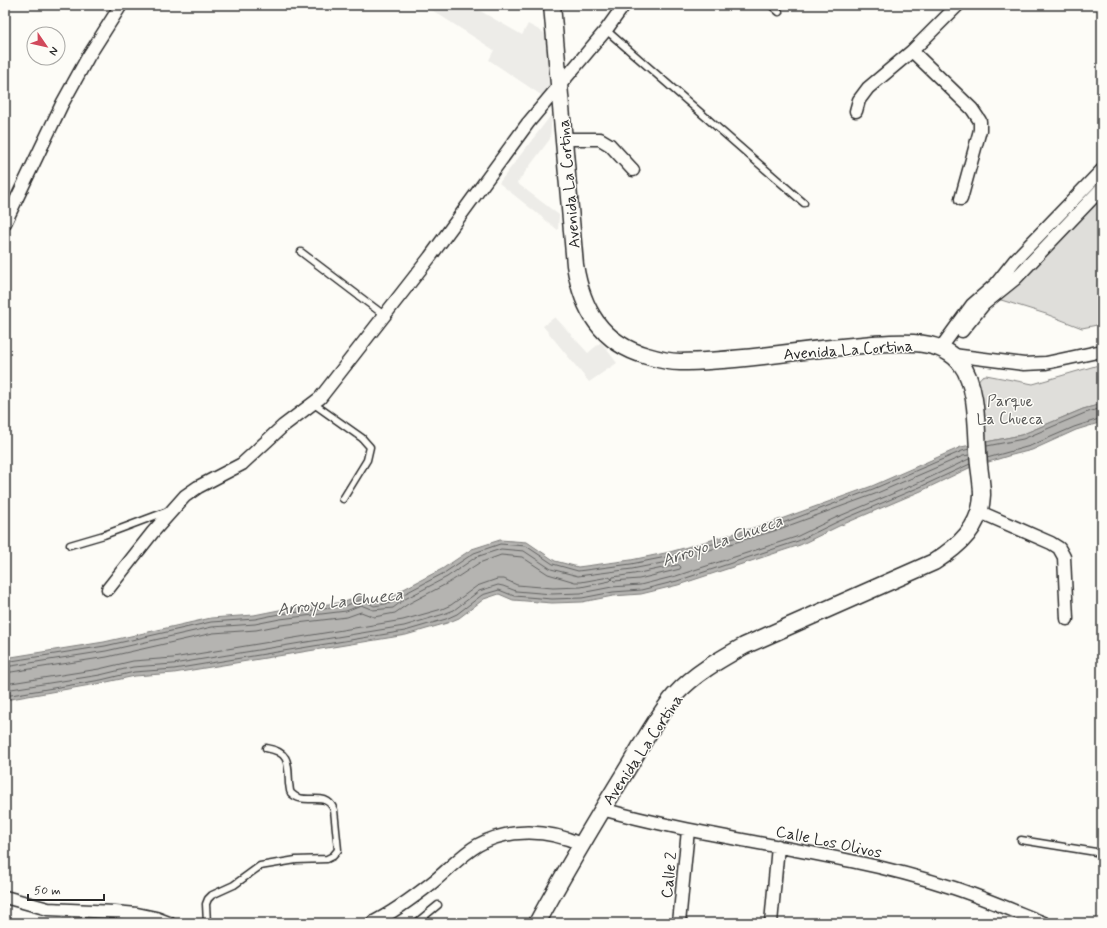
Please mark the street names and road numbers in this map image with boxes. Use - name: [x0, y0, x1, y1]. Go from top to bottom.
- street label: Avenida La Cortina: [553, 118, 586, 249]
- street label: Avenida La Cortina: [783, 336, 913, 365]
- street label: Avenida La Cortina: [598, 690, 688, 809]
- street label: Calle Los Olivos: [774, 821, 884, 864]
- street label: Calle 2: [657, 851, 682, 899]

